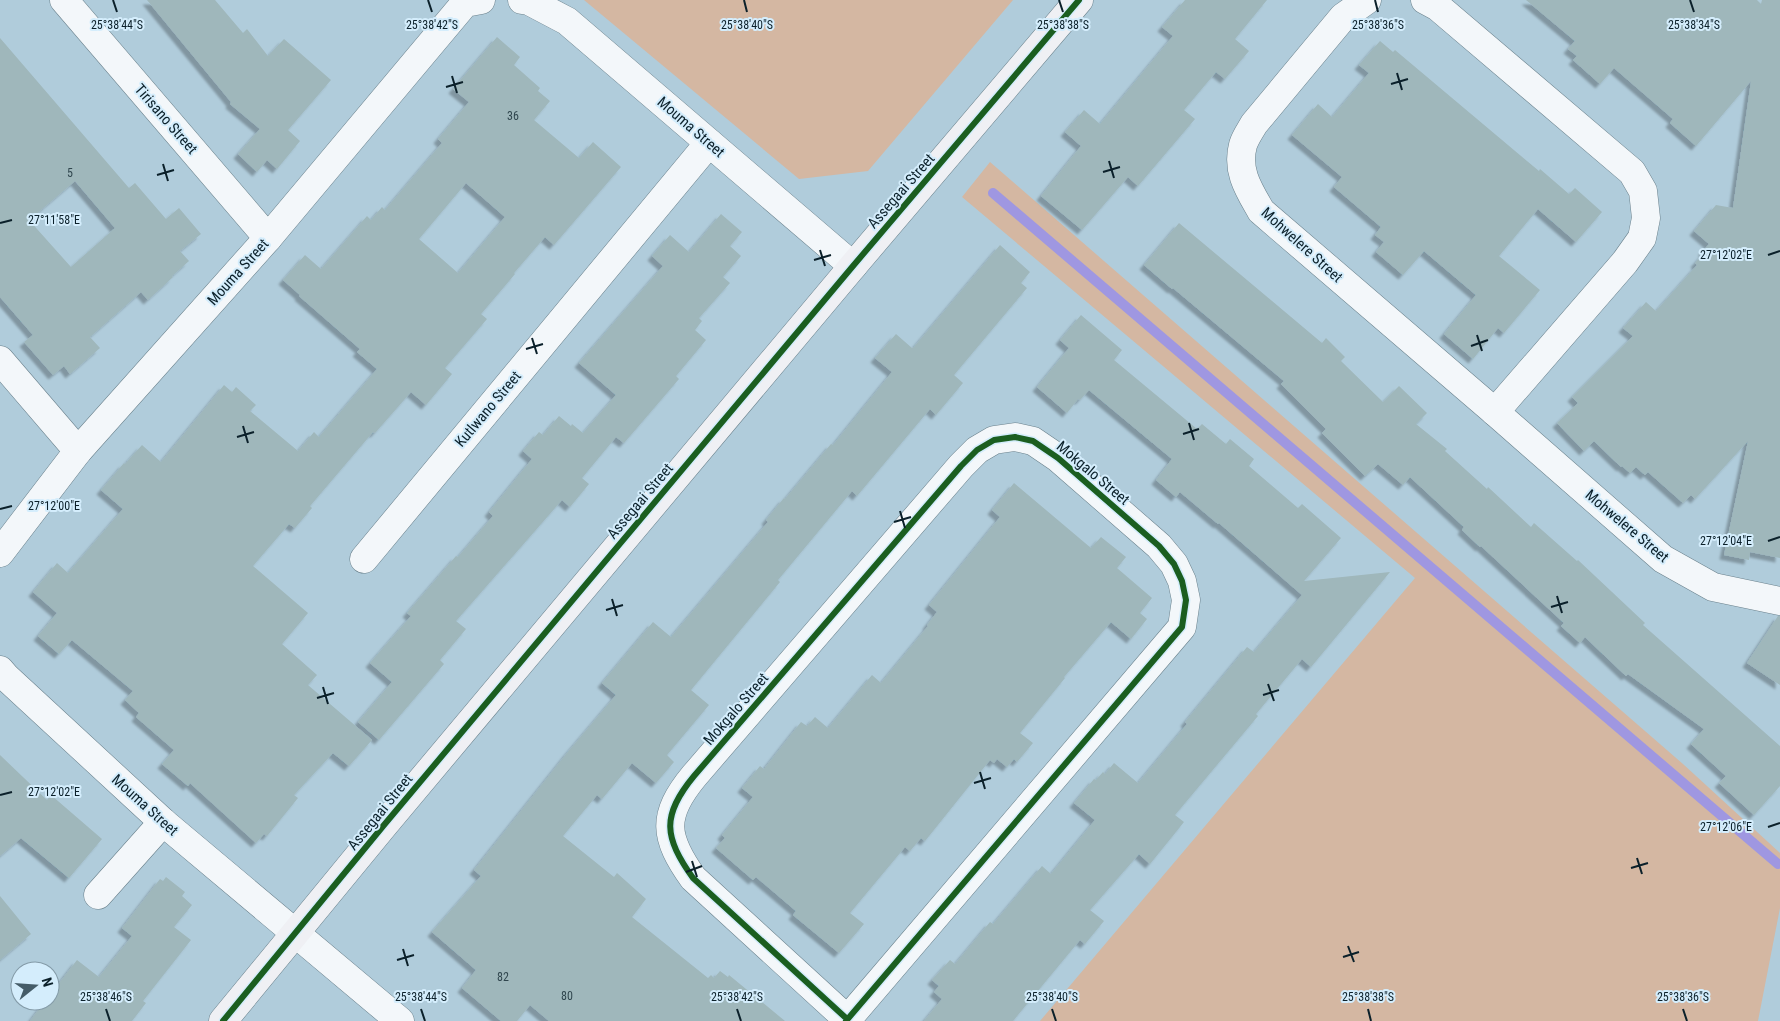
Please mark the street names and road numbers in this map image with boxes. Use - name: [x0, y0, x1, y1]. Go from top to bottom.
- street label: Tirisano Street: [131, 80, 201, 158]
- street label: Mouma Street: [654, 93, 728, 161]
- street label: Assegaai Street: [864, 150, 938, 232]
- street label: Mohwelere Street: [1258, 204, 1346, 286]
- street label: Mouma Street: [203, 235, 273, 309]
- street label: Kutlwano Street: [451, 367, 525, 451]
- street label: Mokgalo Street: [1053, 437, 1133, 509]
- street label: Assegaai Street: [603, 460, 677, 542]
- street label: Mohwelere Street: [1582, 486, 1672, 566]
- street label: Mokgalo Street: [700, 669, 772, 749]
- street label: Mouma Street: [108, 770, 182, 840]
- street label: Assegaai Street: [344, 770, 416, 854]

